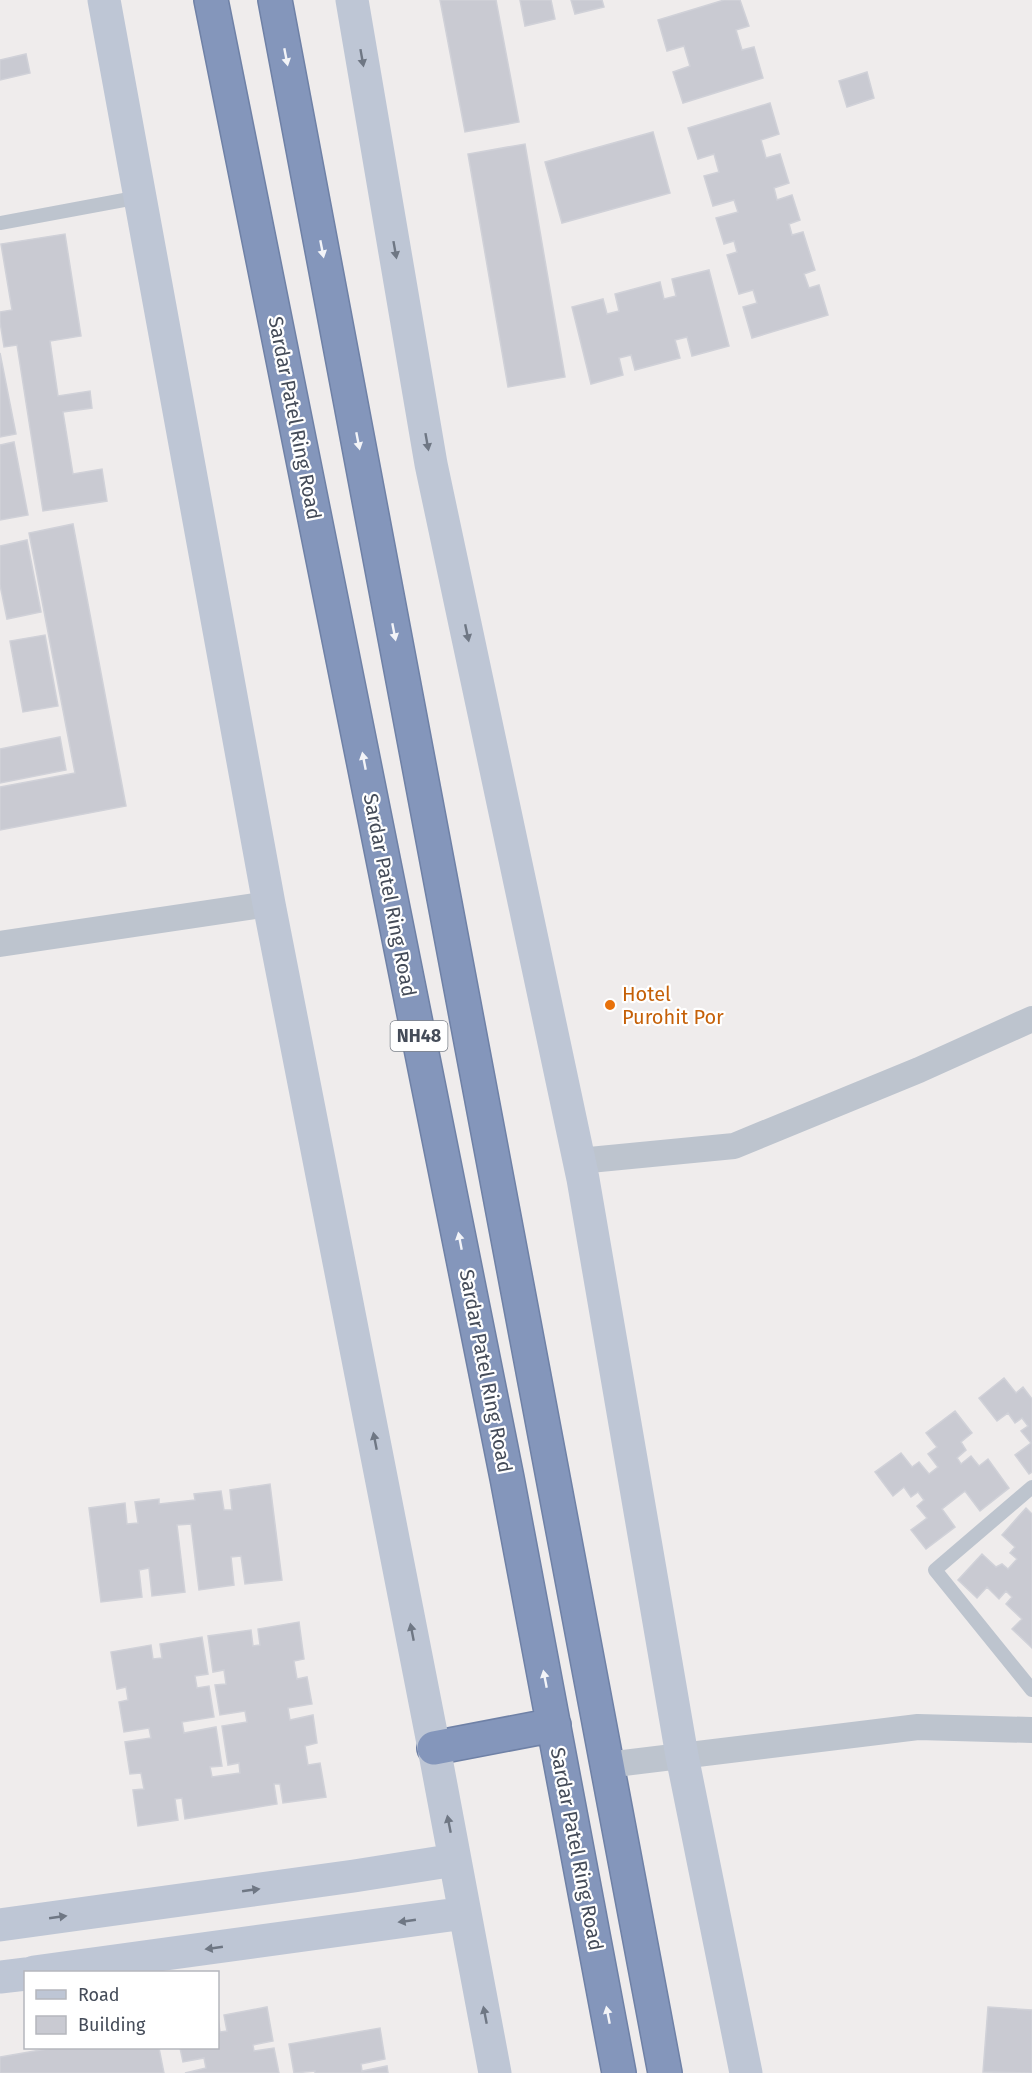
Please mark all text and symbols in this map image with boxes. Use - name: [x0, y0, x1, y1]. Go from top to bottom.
- one-way arrow: [282, 48, 291, 67]
- one-way arrow: [358, 48, 367, 67]
- one-way arrow: [318, 240, 327, 259]
- one-way arrow: [390, 241, 399, 260]
- street label: Sardar Patel Ring Road: [264, 314, 326, 522]
- one-way arrow: [354, 431, 363, 450]
- one-way arrow: [423, 433, 432, 452]
- one-way arrow: [390, 623, 399, 642]
- one-way arrow: [463, 624, 472, 643]
- one-way arrow: [359, 751, 368, 770]
- street label: Sardar Patel Ring Road: [359, 791, 421, 999]
- place label: Hotel Purohit Por: [622, 982, 724, 1029]
- marker: Hotel Purohit Por: [603, 998, 617, 1012]
- road number: NH48: [390, 1021, 448, 1051]
- one-way arrow: [455, 1231, 464, 1250]
- street label: Sardar Patel Ring Road: [455, 1267, 517, 1475]
- one-way arrow: [370, 1431, 379, 1450]
- one-way arrow: [407, 1623, 416, 1642]
- one-way arrow: [540, 1670, 549, 1689]
- street label: Sardar Patel Ring Road: [546, 1745, 608, 1953]
- one-way arrow: [444, 1814, 453, 1833]
- one-way arrow: [242, 1886, 261, 1895]
- one-way arrow: [49, 1912, 68, 1922]
- one-way arrow: [398, 1916, 417, 1925]
- one-way arrow: [205, 1943, 224, 1952]
- legend: [24, 1971, 219, 2049]
- text: Road: [78, 1984, 120, 2006]
- one-way arrow: [480, 2006, 489, 2025]
- one-way arrow: [603, 2006, 612, 2025]
- text: Building: [78, 2014, 146, 2036]

